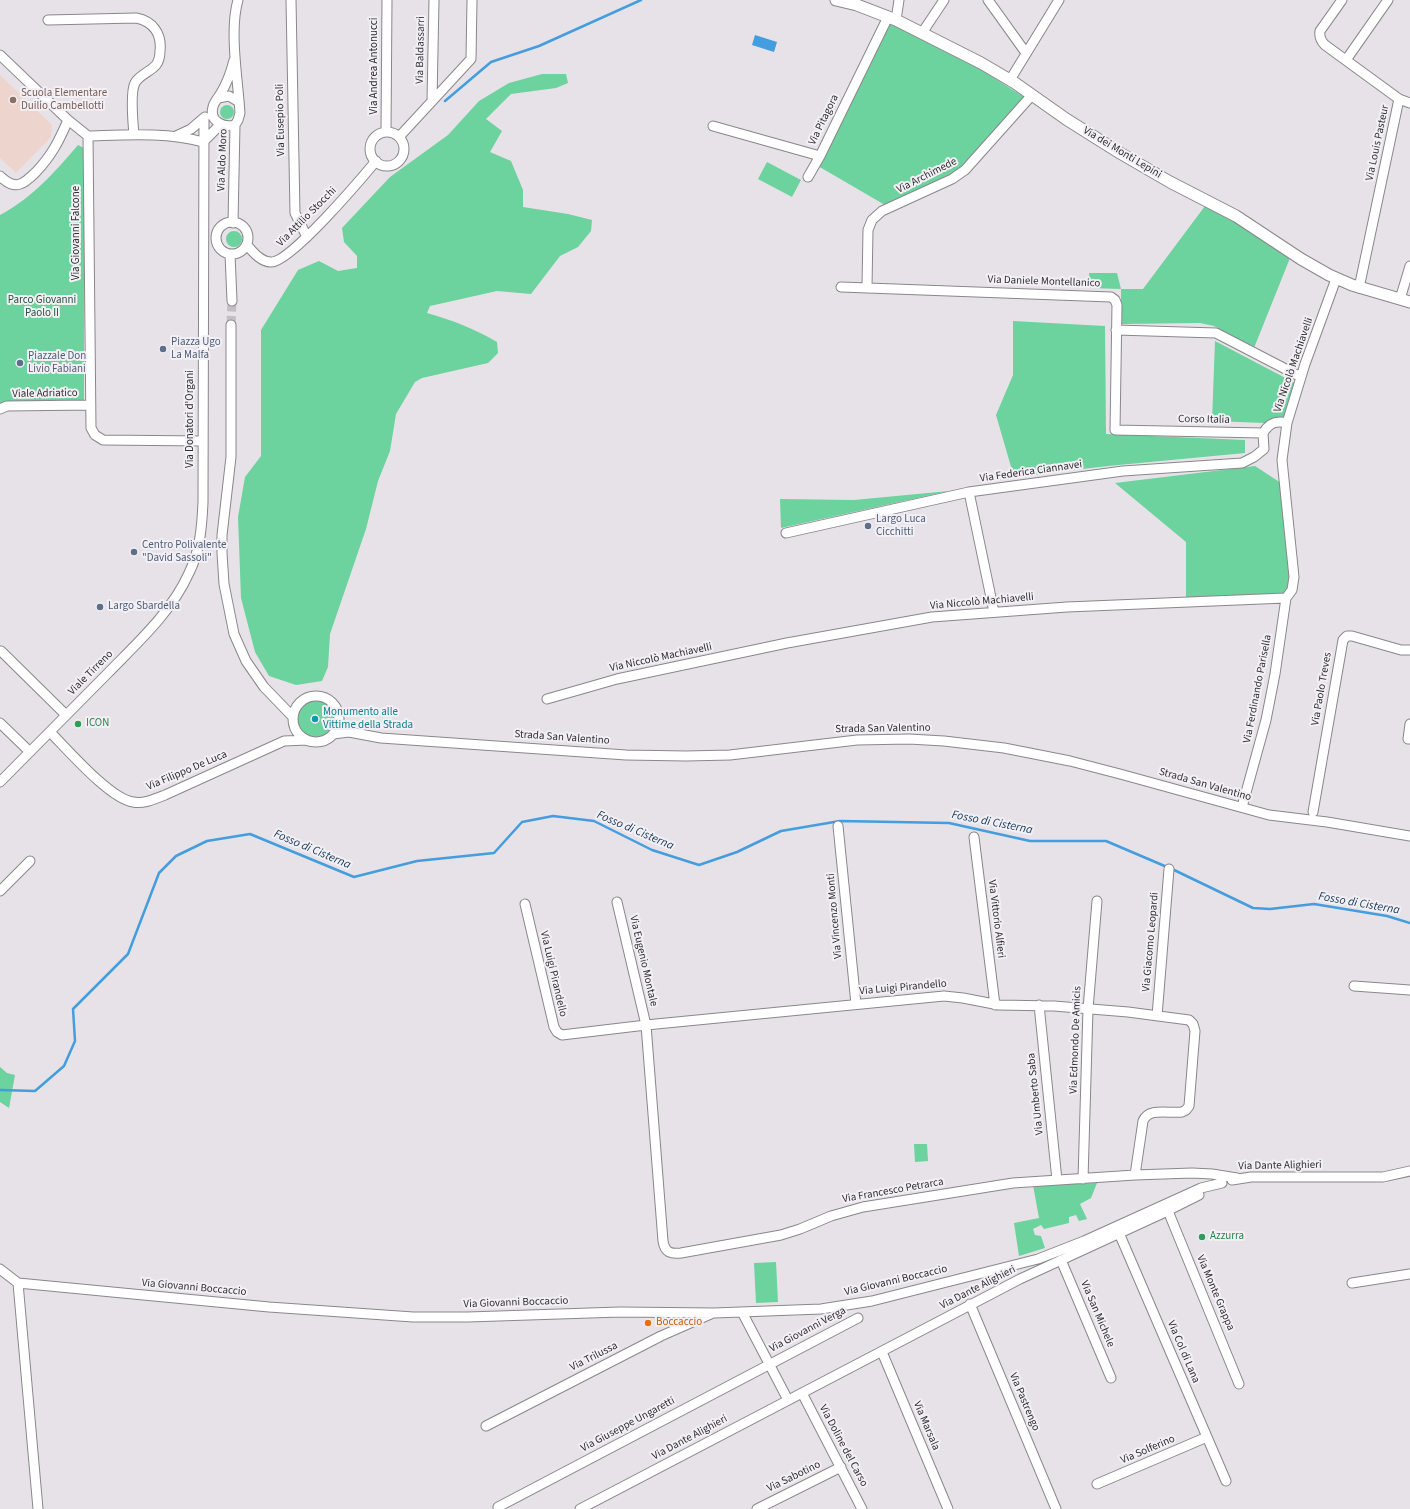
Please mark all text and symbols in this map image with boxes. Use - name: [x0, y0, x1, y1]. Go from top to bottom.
- street label: Via Baldassarri: [414, 16, 428, 84]
- street label: Via Andrea Antonucci: [368, 18, 382, 114]
- street label: Via Eusepio Poli: [274, 84, 288, 156]
- place label: Scuola Elementare Duilio Cambellotti: [21, 87, 107, 113]
- street label: Via Pitagora: [806, 93, 842, 147]
- marker: Scuola Elementare Duilio Cambellotti: [8, 95, 18, 105]
- street label: Via Louis Pasteur: [1364, 104, 1392, 182]
- street label: Via dei Monti Lepini: [1080, 124, 1164, 182]
- street label: Via Aldo Moro: [215, 128, 231, 192]
- street label: Via Archimede: [895, 155, 959, 197]
- street label: Via Attilio Stocchi: [274, 184, 340, 250]
- street label: Via Giovanni Falcone: [70, 186, 84, 280]
- street label: Via Daniele Montellanico: [987, 273, 1101, 291]
- park label: Parco Giovanni Paolo II: [8, 294, 76, 320]
- street label: Via Nicolò Machiavelli: [1272, 316, 1316, 414]
- place label: Piazza Ugo La Malfa: [171, 336, 221, 362]
- marker: Piazza Ugo La Malfa: [158, 344, 168, 354]
- place label: Piazzale Don Livio Fabiani: [28, 350, 86, 376]
- marker: Piazzale Don Livio Fabiani: [15, 358, 25, 368]
- street label: Via Donatori d'Organi: [184, 370, 198, 468]
- street label: Viale Adriatico: [12, 387, 78, 401]
- street label: Corso Italia: [1178, 413, 1230, 427]
- street label: Via Federica Ciannavei: [979, 458, 1083, 486]
- place label: Largo Luca Cicchitti: [876, 513, 926, 539]
- marker: Largo Luca Cicchitti: [863, 521, 873, 531]
- place label: Centro Polivalente "David Sassoli": [142, 539, 227, 565]
- marker: Centro Polivalente "David Sassoli": [129, 547, 139, 557]
- street label: Via Niccolò Machiavelli: [930, 591, 1034, 613]
- place label: Largo Sbardella: [108, 600, 180, 614]
- marker: Largo Sbardella: [95, 602, 105, 612]
- street label: Via Ferdinando Parisella: [1241, 634, 1275, 744]
- street label: Via Niccolò Machiavelli: [609, 641, 713, 675]
- street label: Viale Tirreno: [66, 648, 116, 698]
- street label: Via Paolo Treves: [1309, 651, 1335, 727]
- place label: Monumento alle Vittime della Strada: [323, 706, 413, 732]
- marker: Monumento alle Vittime della Strada: [310, 714, 320, 724]
- place label: ICON: [86, 717, 109, 731]
- marker: ICON: [73, 719, 83, 729]
- street label: Strada San Valentino: [835, 722, 931, 736]
- street label: Strada San Valentino: [514, 728, 610, 748]
- street label: Via Filippo De Luca: [145, 748, 229, 794]
- street label: Strada San Valentino: [1157, 765, 1253, 805]
- water label: Fosso di Cisterna: [594, 808, 676, 854]
- water label: Fosso di Cisterna: [950, 808, 1034, 838]
- water label: Fosso di Cisterna: [271, 827, 353, 873]
- street label: Via Vincenzo Monti: [825, 873, 845, 959]
- street label: Via Vittorio Alfieri: [985, 879, 1007, 959]
- water label: Fosso di Cisterna: [1317, 890, 1401, 918]
- street label: Via Giacomo Leopardi: [1140, 892, 1162, 992]
- street label: Via Eugenio Montale: [626, 914, 660, 1008]
- street label: Via Luigi Pirandello: [537, 930, 569, 1018]
- street label: Via Luigi Pirandello: [859, 978, 947, 998]
- street label: Via Edmondo De Amicis: [1068, 986, 1084, 1094]
- street label: Via Umberto Saba: [1025, 1052, 1047, 1136]
- street label: Via Dante Alighieri: [1238, 1159, 1322, 1173]
- street label: Via Francesco Petrarca: [841, 1176, 945, 1206]
- place label: Azzurra: [1210, 1230, 1244, 1244]
- marker: Azzurra: [1197, 1232, 1207, 1242]
- street label: Via Monte Grappa: [1193, 1253, 1237, 1333]
- street label: Via Giovanni Boccaccio: [843, 1263, 949, 1299]
- street label: Via Dante Alighieri: [938, 1263, 1018, 1313]
- street label: Via Giovanni Boccaccio: [141, 1277, 247, 1299]
- street label: Via San Michele: [1077, 1279, 1117, 1349]
- street label: Via Giovanni Boccaccio: [463, 1295, 569, 1311]
- street label: Via Giovanni Verga: [768, 1304, 848, 1356]
- place label: Boccaccio: [656, 1316, 702, 1330]
- marker: Boccaccio: [643, 1318, 653, 1328]
- street label: Via Col di Lana: [1164, 1319, 1202, 1385]
- street label: Via Trilussa: [568, 1339, 620, 1375]
- street label: Via Pastrengo: [1006, 1371, 1042, 1433]
- street label: Via Giuseppe Ungaretti: [579, 1395, 677, 1455]
- street label: Via Marsala: [910, 1400, 942, 1452]
- street label: Via Doline del Carso: [816, 1403, 870, 1489]
- street label: Via Dante Alighieri: [650, 1413, 730, 1463]
- street label: Via Solferino: [1119, 1433, 1177, 1467]
- street label: Via Sabotino: [765, 1458, 823, 1496]

